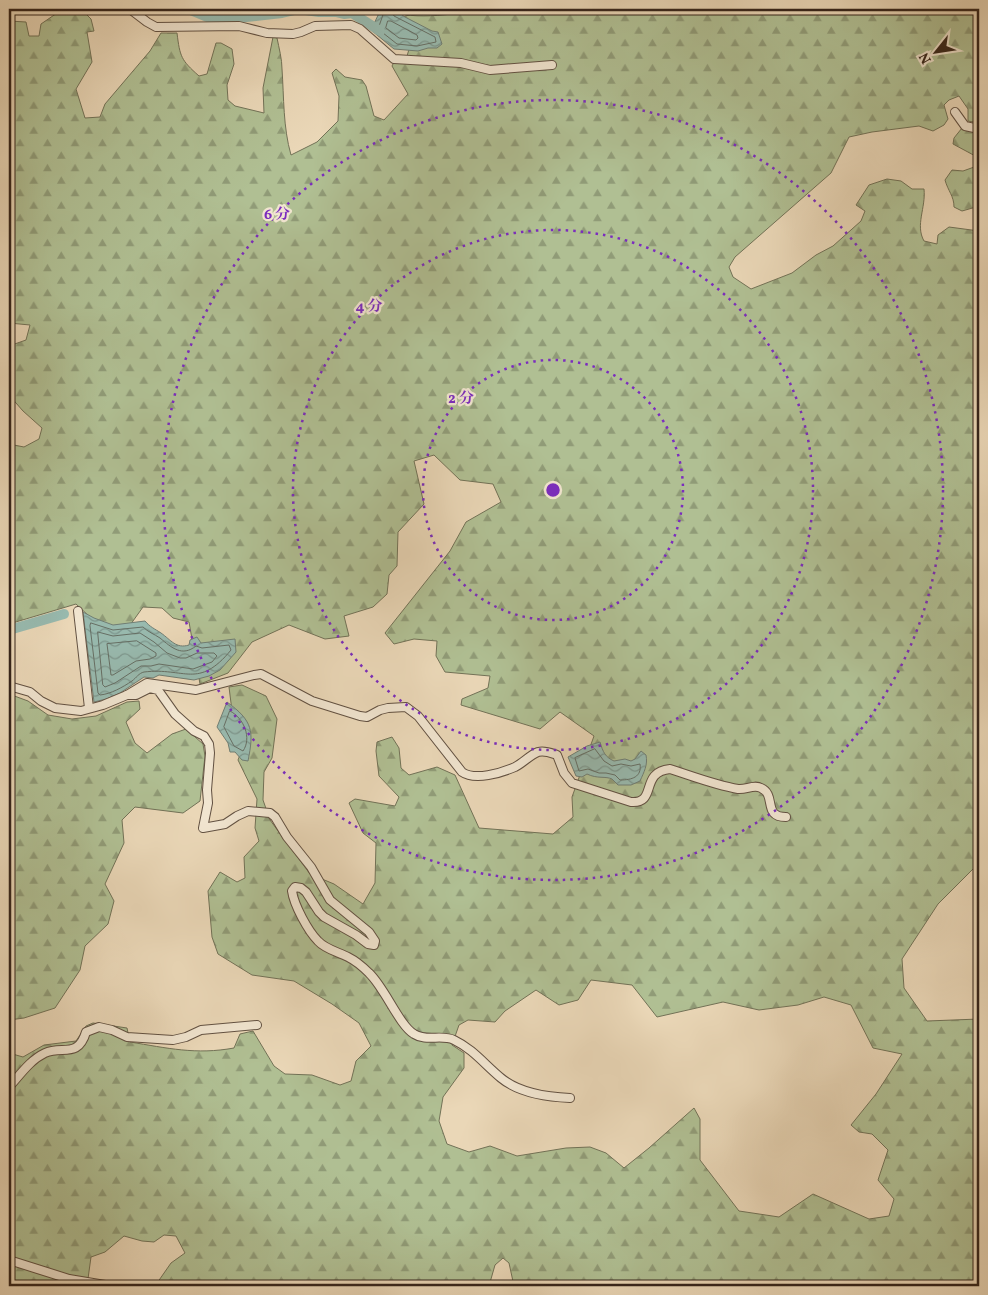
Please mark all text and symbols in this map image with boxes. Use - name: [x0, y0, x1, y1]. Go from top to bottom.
- north arrow: [910, 28, 960, 78]
- text: N: [915, 49, 937, 67]
- text: 6 分: [264, 205, 290, 226]
- text: 4 分: [355, 297, 383, 318]
- text: 2 分: [448, 389, 474, 410]
- centre of rings: [544, 481, 562, 499]

